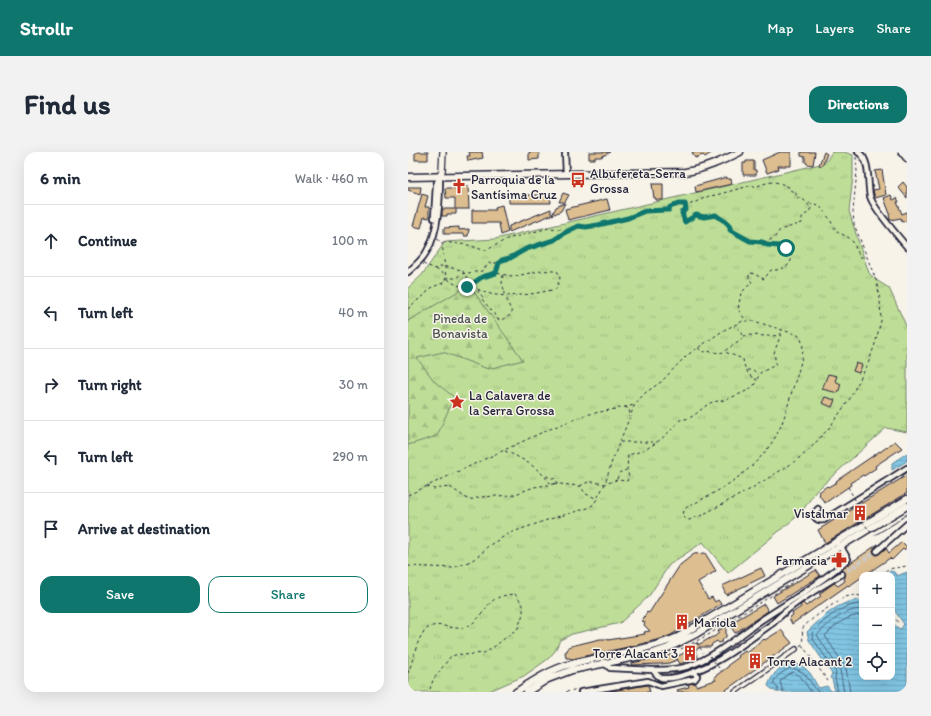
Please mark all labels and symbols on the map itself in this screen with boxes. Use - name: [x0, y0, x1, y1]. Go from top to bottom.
- place label: Albufereta-Serra Grossa: [590, 166, 686, 196]
- bus stop icon: Albufereta-Serra Grossa: [569, 171, 587, 189]
- place label: Parroquia de la Santísima Cruz: [471, 172, 557, 202]
- church icon: Parroquia de la Santísima Cruz: [450, 177, 468, 195]
- route start: [777, 239, 795, 257]
- route end: [458, 278, 476, 296]
- park label: Pineda de Bonavista: [432, 311, 488, 341]
- place label: La Calavera de la Serra Grossa: [469, 388, 555, 418]
- place icon: La Calavera de la Serra Grossa: [448, 393, 466, 411]
- building icon: Vistalmar: [851, 504, 869, 522]
- place label: Vistalmar: [794, 506, 848, 521]
- pharmacy icon: Farmacia: [830, 551, 848, 569]
- place label: Farmacia: [776, 553, 827, 568]
- building icon: Mariola: [673, 613, 691, 631]
- place label: Mariola: [694, 615, 737, 630]
- building icon: Torre Alacant 3: [681, 644, 699, 662]
- place label: Torre Alacant 3: [593, 646, 678, 661]
- building icon: Torre Alacant 2: [746, 652, 764, 670]
- place label: Torre Alacant 2: [767, 654, 852, 669]

